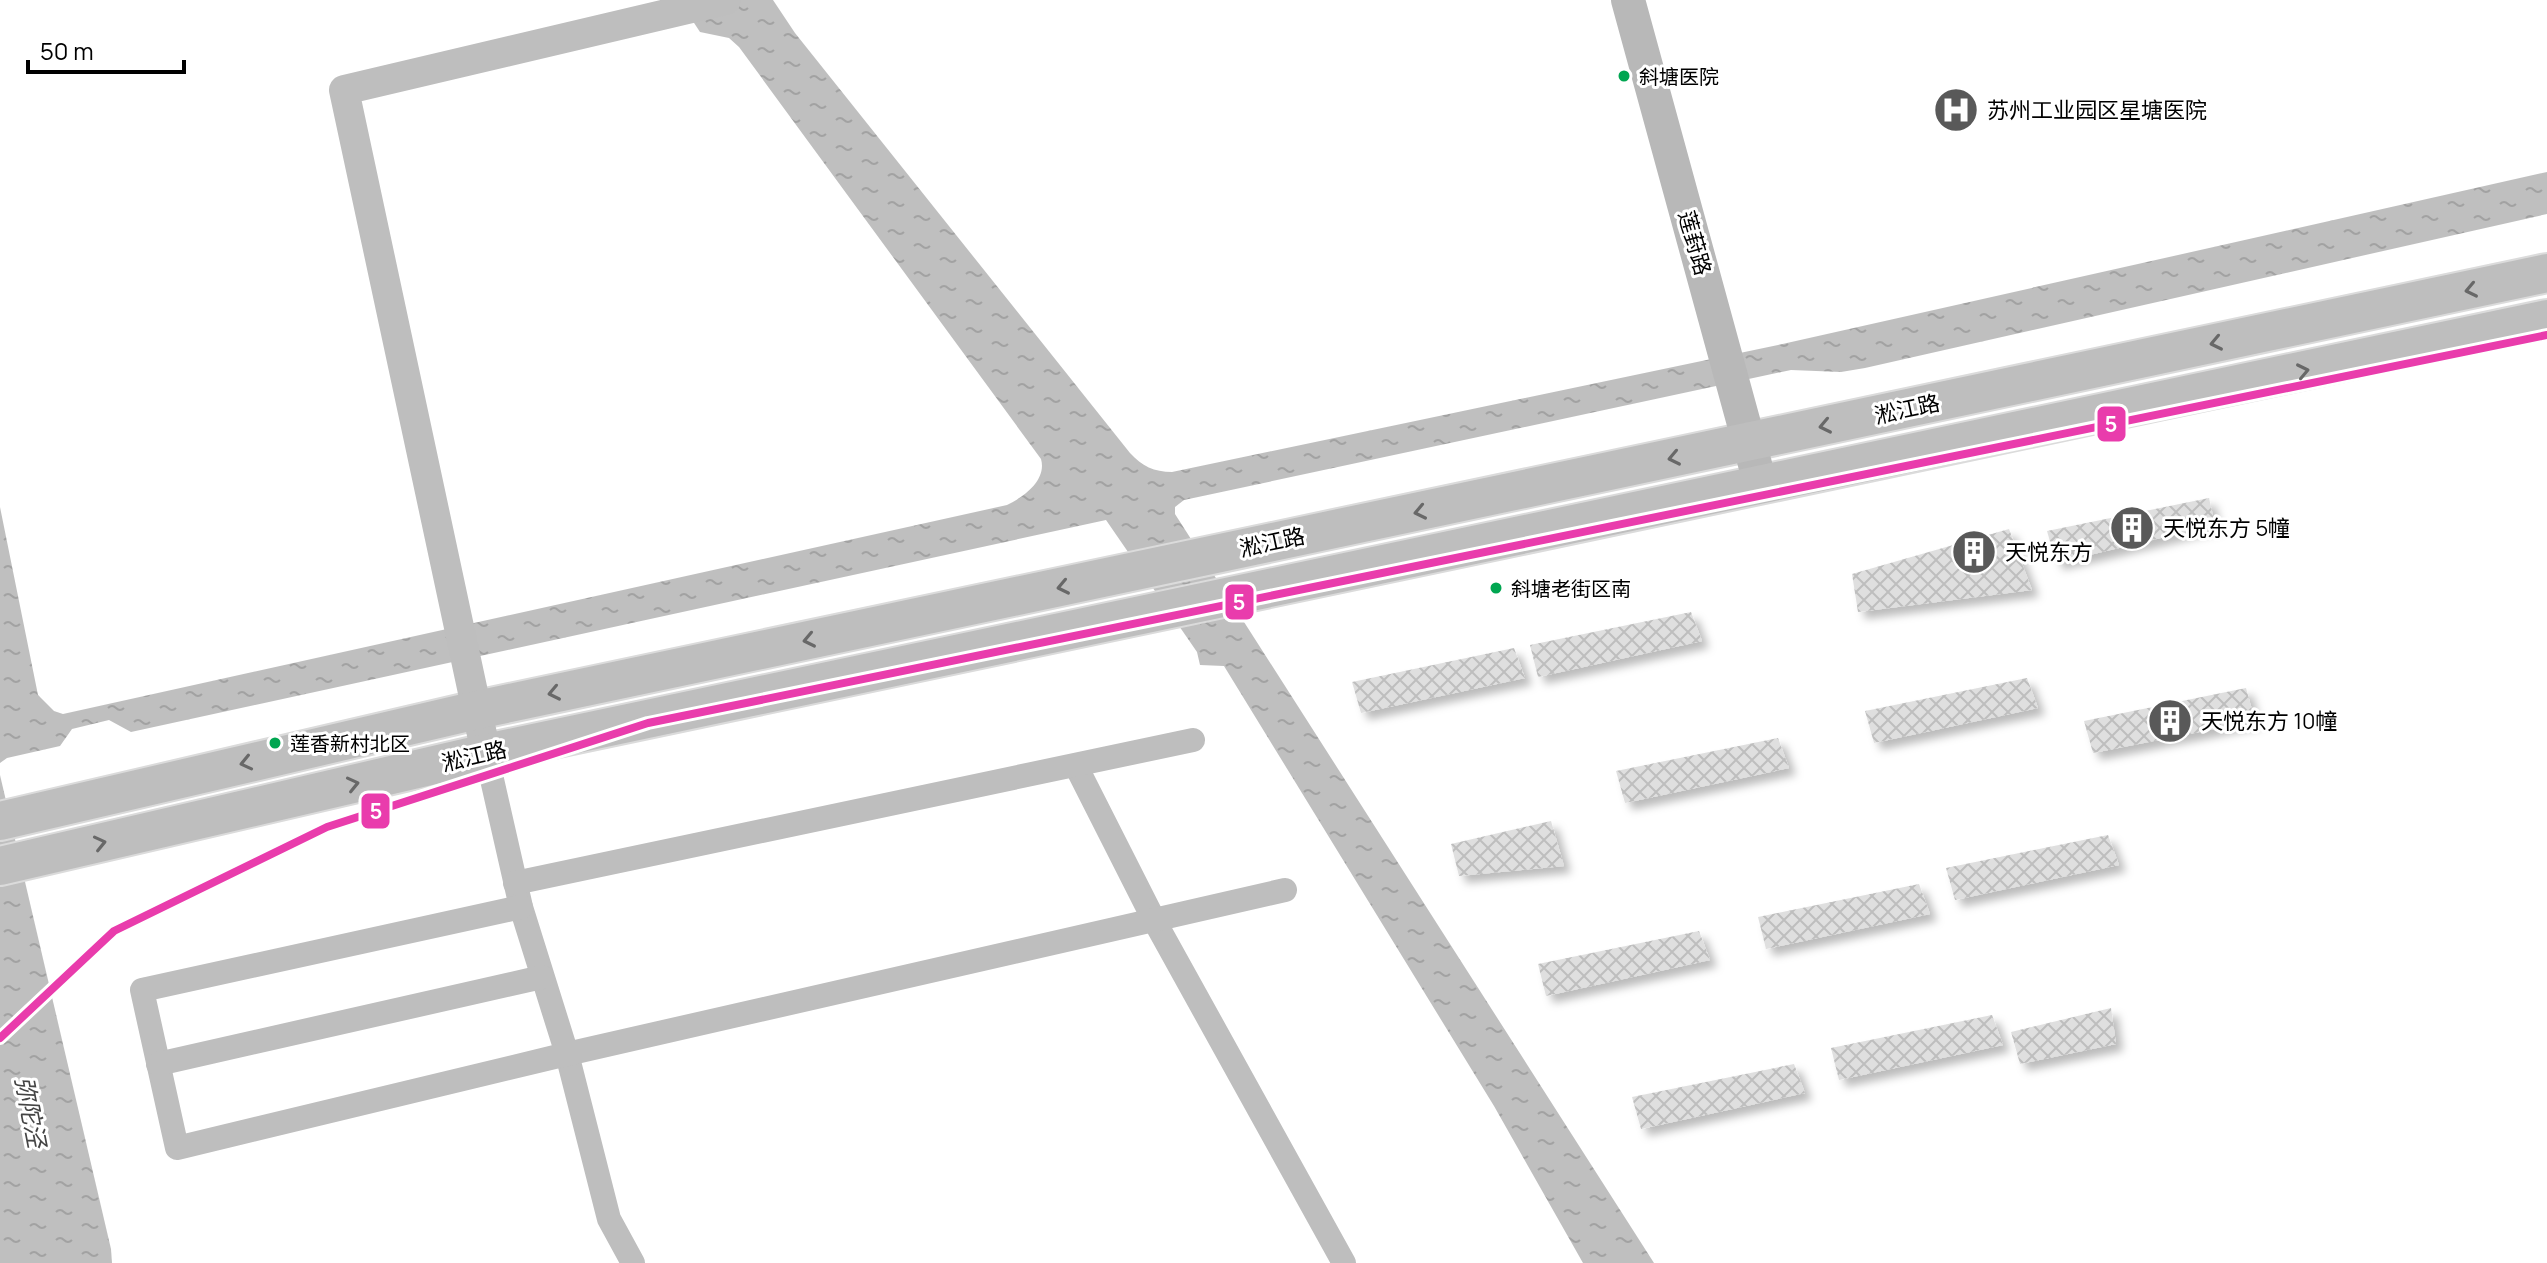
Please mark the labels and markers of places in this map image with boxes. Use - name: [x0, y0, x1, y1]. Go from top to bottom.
- place label: 斜塘医院: [1639, 63, 1719, 90]
- marker: 斜塘医院: [1616, 68, 1632, 84]
- hospital icon: 苏州工业园区星塘医院: [1932, 86, 1980, 134]
- place label: 苏州工业园区星塘医院: [1987, 95, 2207, 125]
- building icon: 天悦东方 5幢: [2108, 504, 2156, 552]
- place label: 天悦东方 5幢: [2163, 513, 2290, 543]
- building icon: 天悦东方: [1950, 528, 1998, 576]
- place label: 天悦东方: [2005, 537, 2093, 567]
- place label: 斜塘老街区南: [1511, 575, 1631, 602]
- marker: 斜塘老街区南: [1488, 580, 1504, 596]
- building icon: 天悦东方 10幢: [2146, 697, 2194, 745]
- place label: 天悦东方 10幢: [2201, 706, 2337, 736]
- place label: 莲香新村北区: [290, 730, 410, 757]
- marker: 莲香新村北区: [267, 735, 283, 751]

